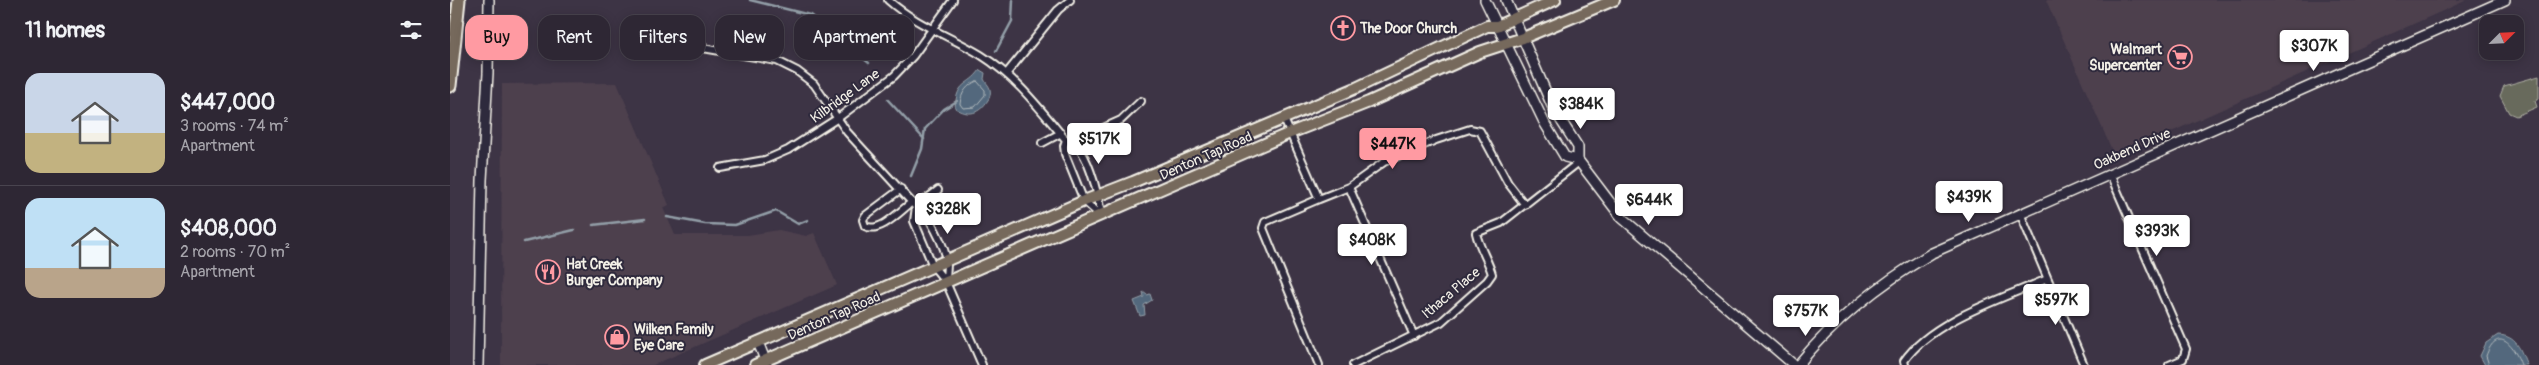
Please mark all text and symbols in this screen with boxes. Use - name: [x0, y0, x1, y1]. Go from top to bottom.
- chip: Buy: [465, 15, 528, 60]
- chip: Rent: [538, 15, 610, 60]
- chip: Filters: [620, 15, 705, 60]
- chip: New: [715, 15, 784, 60]
- chip: Apartment: [794, 15, 914, 60]
- church icon: The Door Church: [1330, 15, 1356, 41]
- north arrow: [2479, 15, 2524, 60]
- map controls: [2479, 15, 2524, 60]
- icon: filters: [397, 16, 425, 44]
- text: 11 homes: [25, 17, 105, 44]
- place label: The Door Church: [1359, 20, 1457, 37]
- pin: $307K: [2279, 30, 2349, 72]
- text: $307K: [2291, 36, 2337, 56]
- place label: Walmart Supercenter: [2089, 41, 2163, 74]
- supermarket icon: Walmart Supercenter: [2167, 44, 2193, 70]
- street label: Kilbridge Lane: [807, 65, 883, 127]
- pin: $384K: [1546, 88, 1616, 130]
- text: $447,000: [180, 89, 275, 116]
- icon: home: [65, 93, 125, 153]
- text: $384K: [1559, 94, 1603, 114]
- text: 3 rooms · 74 m²: [180, 116, 289, 136]
- pin: $517K: [1064, 122, 1134, 165]
- street label: Oakbend Drive: [2091, 124, 2173, 174]
- street label: Denton Tap Road: [1157, 128, 1255, 184]
- pin: $447K: [1358, 128, 1428, 170]
- text: $517K: [1078, 129, 1120, 149]
- text: $447K: [1370, 134, 1416, 154]
- text: Apartment: [180, 136, 255, 156]
- pin: $439K: [1934, 180, 2004, 223]
- pin: $644K: [1614, 184, 1684, 226]
- text: $439K: [1947, 187, 1991, 207]
- text: $644K: [1626, 190, 1672, 210]
- pin: $328K: [913, 192, 983, 235]
- text: $328K: [926, 199, 970, 219]
- pin: $393K: [2122, 214, 2192, 257]
- text: $408,000: [180, 215, 277, 242]
- icon: home: [65, 218, 125, 278]
- text: $393K: [2135, 221, 2179, 241]
- pin: $408K: [1337, 224, 1407, 266]
- text: $408K: [1349, 230, 1395, 250]
- text: 2 rooms · 70 m²: [180, 242, 290, 262]
- place label: Hat Creek Burger Company: [566, 256, 662, 289]
- restaurant icon: Hat Creek Burger Company: [535, 259, 561, 285]
- text: Apartment: [180, 262, 255, 282]
- street label: Ithaca Place: [1418, 264, 1484, 322]
- pin: $597K: [2021, 284, 2091, 326]
- street label: Denton Tap Road: [785, 288, 883, 344]
- text: $597K: [2034, 290, 2078, 310]
- pin: $757K: [1771, 294, 1841, 337]
- text: $757K: [1784, 301, 1828, 321]
- place label: Wilken Family Eye Care: [634, 321, 714, 354]
- shop icon: Wilken Family Eye Care: [604, 324, 630, 350]

